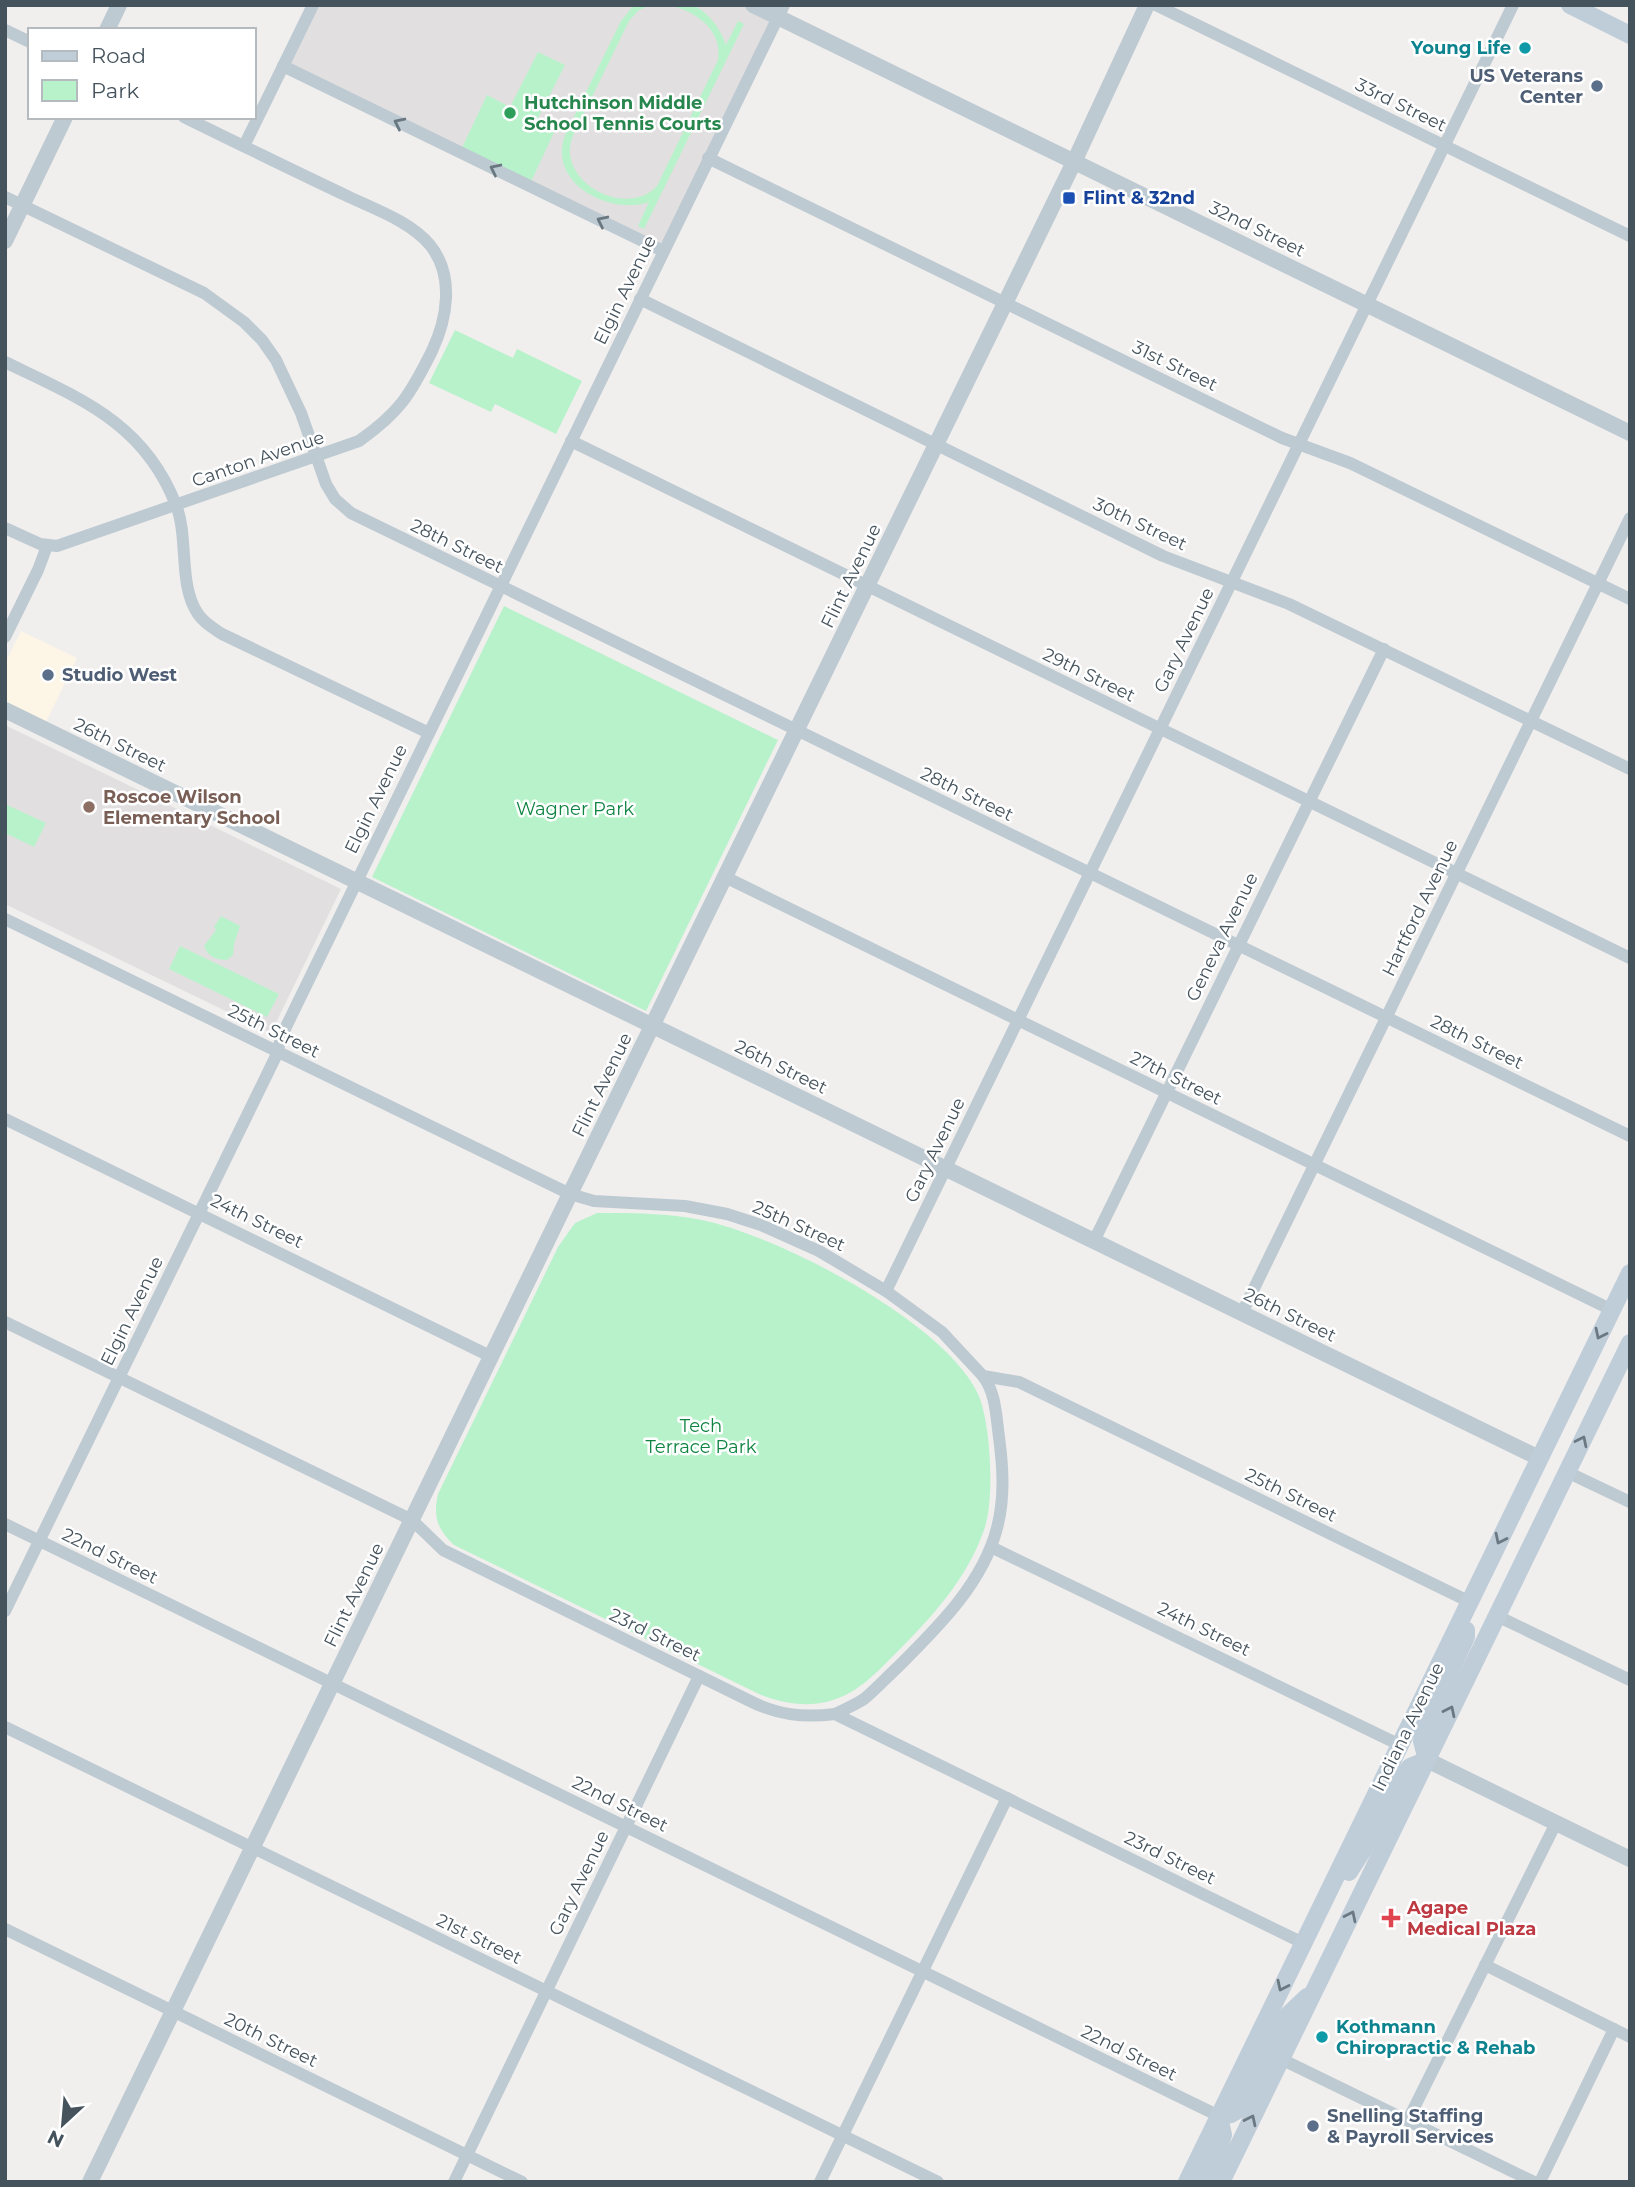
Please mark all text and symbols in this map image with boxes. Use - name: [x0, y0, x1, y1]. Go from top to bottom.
- legend: [28, 28, 256, 119]
- place label: Young Life: [1410, 37, 1511, 59]
- marker: Young Life: [1517, 40, 1533, 56]
- text: Road: [91, 43, 146, 68]
- place label: US Veterans Center: [1469, 65, 1583, 108]
- street label: 33rd Street: [1352, 74, 1450, 136]
- text: Park: [91, 78, 139, 103]
- marker: US Veterans Center: [1589, 78, 1605, 94]
- place label: Hutchinson Middle School Tennis Courts: [524, 92, 722, 135]
- marker: Hutchinson Middle School Tennis Courts: [502, 105, 518, 121]
- one-way arrow: [394, 117, 406, 131]
- one-way arrow: [490, 163, 502, 177]
- place label: Flint & 32nd: [1083, 187, 1195, 209]
- marker: Flint & 32nd: [1061, 190, 1077, 206]
- street label: 32nd Street: [1206, 196, 1308, 262]
- one-way arrow: [597, 215, 609, 229]
- street label: Elgin Avenue: [589, 232, 661, 348]
- street label: 31st Street: [1129, 336, 1221, 396]
- street label: Canton Avenue: [189, 426, 327, 492]
- street label: 30th Street: [1090, 493, 1190, 555]
- street label: 28th Street: [407, 514, 507, 578]
- street label: Flint Avenue: [816, 520, 886, 632]
- street label: Gary Avenue: [1149, 584, 1219, 696]
- street label: 29th Street: [1039, 643, 1139, 707]
- place label: Studio West: [62, 664, 177, 686]
- marker: Studio West: [40, 667, 56, 683]
- street label: 26th Street: [70, 713, 170, 777]
- street label: Elgin Avenue: [340, 741, 412, 857]
- street label: 28th Street: [917, 762, 1017, 826]
- place label: Roscoe Wilson Elementary School: [103, 786, 280, 829]
- park label: Wagner Park: [516, 798, 634, 820]
- marker: Roscoe Wilson Elementary School: [81, 799, 97, 815]
- street label: Hartford Avenue: [1377, 836, 1463, 980]
- street label: Geneva Avenue: [1181, 869, 1263, 1005]
- street label: 25th Street: [225, 999, 323, 1063]
- street label: 28th Street: [1427, 1010, 1527, 1074]
- street label: Flint Avenue: [567, 1029, 637, 1141]
- street label: 26th Street: [731, 1035, 831, 1099]
- street label: 27th Street: [1127, 1046, 1225, 1110]
- street label: Gary Avenue: [900, 1094, 970, 1206]
- street label: 24th Street: [207, 1189, 307, 1253]
- street label: 25th Street: [749, 1196, 849, 1256]
- street label: Elgin Avenue: [96, 1253, 168, 1369]
- street label: 26th Street: [1240, 1283, 1340, 1347]
- one-way arrow: [1594, 1327, 1608, 1339]
- park label: Tech Terrace Park: [645, 1415, 757, 1458]
- one-way arrow: [1574, 1436, 1588, 1448]
- street label: 25th Street: [1242, 1463, 1340, 1527]
- street label: 22nd Street: [58, 1523, 162, 1589]
- one-way arrow: [1494, 1532, 1508, 1544]
- street label: Flint Avenue: [319, 1539, 389, 1651]
- street label: 24th Street: [1154, 1597, 1254, 1661]
- street label: 23rd Street: [606, 1603, 704, 1667]
- street label: Indiana Avenue: [1367, 1659, 1449, 1795]
- one-way arrow: [1442, 1706, 1456, 1718]
- street label: 22nd Street: [568, 1771, 672, 1837]
- street label: 23rd Street: [1121, 1826, 1219, 1890]
- street label: Gary Avenue: [544, 1827, 614, 1939]
- place label: Agape Medical Plaza: [1406, 1897, 1536, 1940]
- marker: Agape Medical Plaza: [1381, 1908, 1401, 1928]
- street label: 21st Street: [433, 1909, 525, 1969]
- one-way arrow: [1342, 1911, 1356, 1923]
- one-way arrow: [1277, 1979, 1291, 1991]
- street label: 20th Street: [221, 2008, 321, 2072]
- place label: Kothmann Chiropractic & Rehab: [1336, 2016, 1535, 2059]
- street label: 22nd Street: [1077, 2020, 1181, 2086]
- marker: Kothmann Chiropractic & Rehab: [1314, 2029, 1330, 2045]
- north arrow: [28, 2089, 98, 2159]
- place label: Snelling Staffing & Payroll Services: [1327, 2105, 1494, 2148]
- one-way arrow: [1243, 2115, 1257, 2127]
- marker: Snelling Staffing & Payroll Services: [1305, 2118, 1321, 2134]
- text: N: [44, 2125, 68, 2153]

